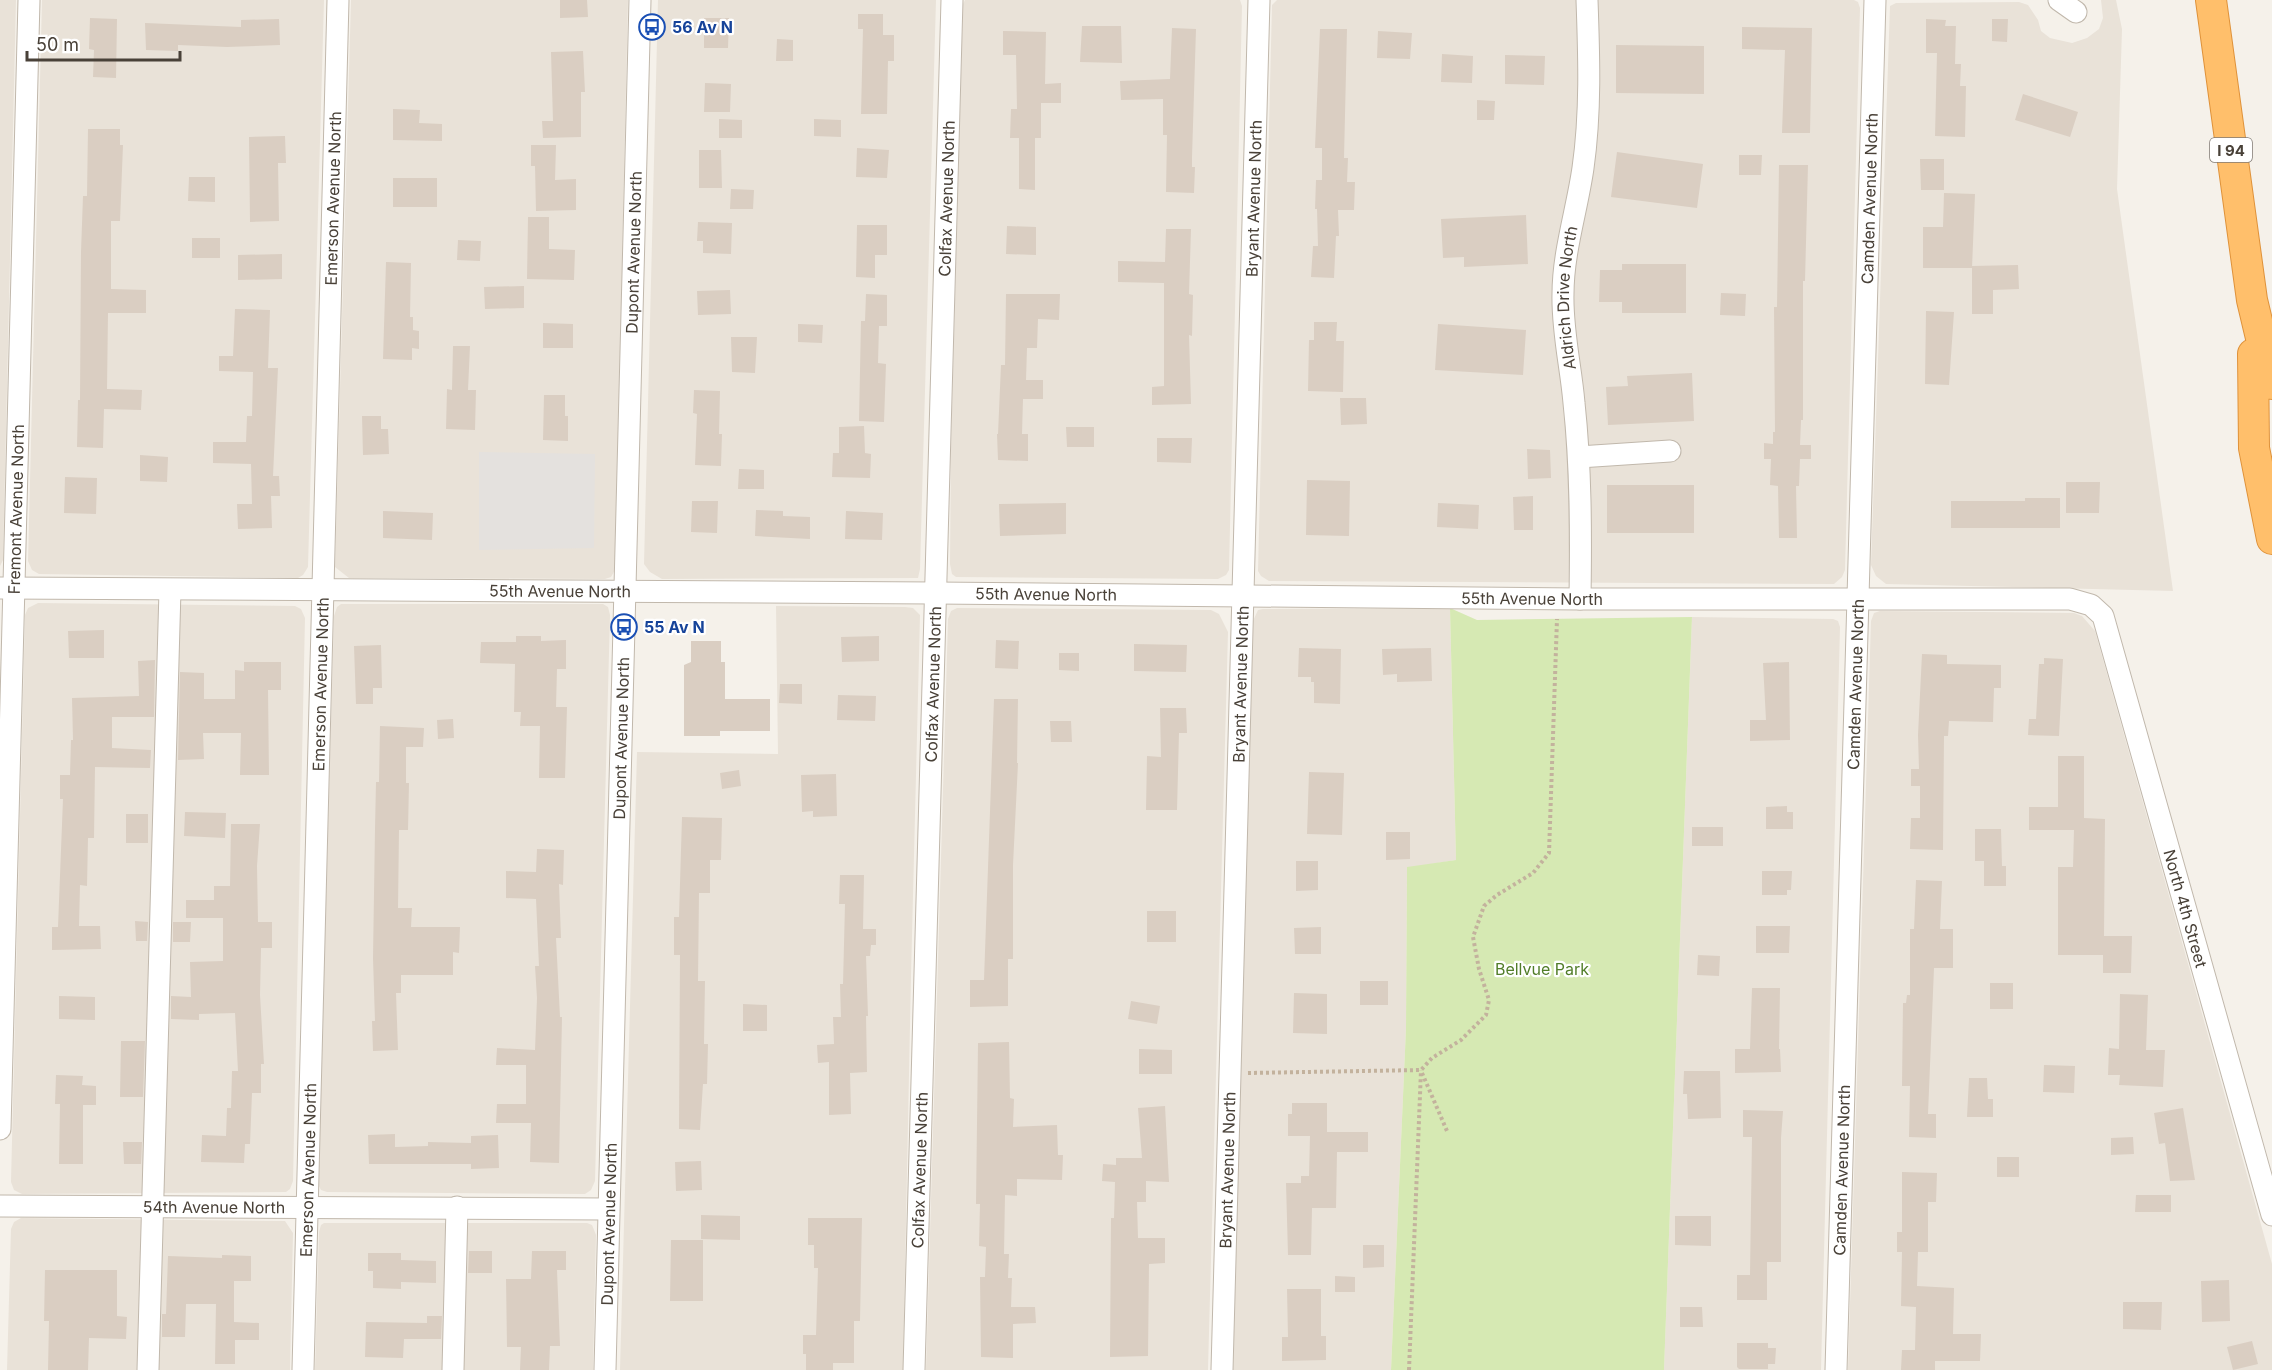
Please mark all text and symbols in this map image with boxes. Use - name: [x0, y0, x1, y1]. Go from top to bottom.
- bus stop icon: 56 Av N: [637, 12, 667, 42]
- place label: 56 Av N: [672, 17, 733, 37]
- scale bar: [27, 24, 180, 62]
- text: 50 m: [36, 34, 79, 55]
- street label: Emerson Avenue North: [321, 111, 345, 286]
- street label: Camden Avenue North: [1857, 113, 1882, 284]
- street label: Colfax Avenue North: [934, 120, 959, 277]
- street label: Bryant Avenue North: [1242, 120, 1266, 277]
- road number: I 94: [2210, 138, 2252, 162]
- street label: Dupont Avenue North: [621, 171, 646, 334]
- street label: Aldrich Drive North: [1553, 224, 1582, 371]
- street label: Fremont Avenue North: [4, 424, 28, 595]
- street label: 55th Avenue North: [489, 581, 631, 601]
- street label: 55th Avenue North: [975, 583, 1117, 605]
- street label: 55th Avenue North: [1461, 588, 1603, 609]
- street label: Emerson Avenue North: [308, 597, 333, 772]
- street label: Camden Avenue North: [1843, 598, 1868, 770]
- street label: Bryant Avenue North: [1228, 605, 1253, 763]
- street label: Colfax Avenue North: [921, 606, 945, 763]
- bus stop icon: 55 Av N: [609, 612, 639, 642]
- place label: 55 Av N: [644, 617, 705, 637]
- street label: Dupont Avenue North: [609, 657, 633, 820]
- street label: North 4th Street: [2159, 847, 2212, 970]
- park label: Bellvue Park: [1495, 959, 1589, 979]
- street label: Emerson Avenue North: [296, 1083, 320, 1257]
- street label: Camden Avenue North: [1829, 1084, 1854, 1256]
- street label: Bryant Avenue North: [1215, 1091, 1240, 1249]
- street label: Colfax Avenue North: [907, 1092, 932, 1249]
- street label: Dupont Avenue North: [597, 1142, 621, 1306]
- street label: 54th Avenue North: [143, 1197, 285, 1217]

